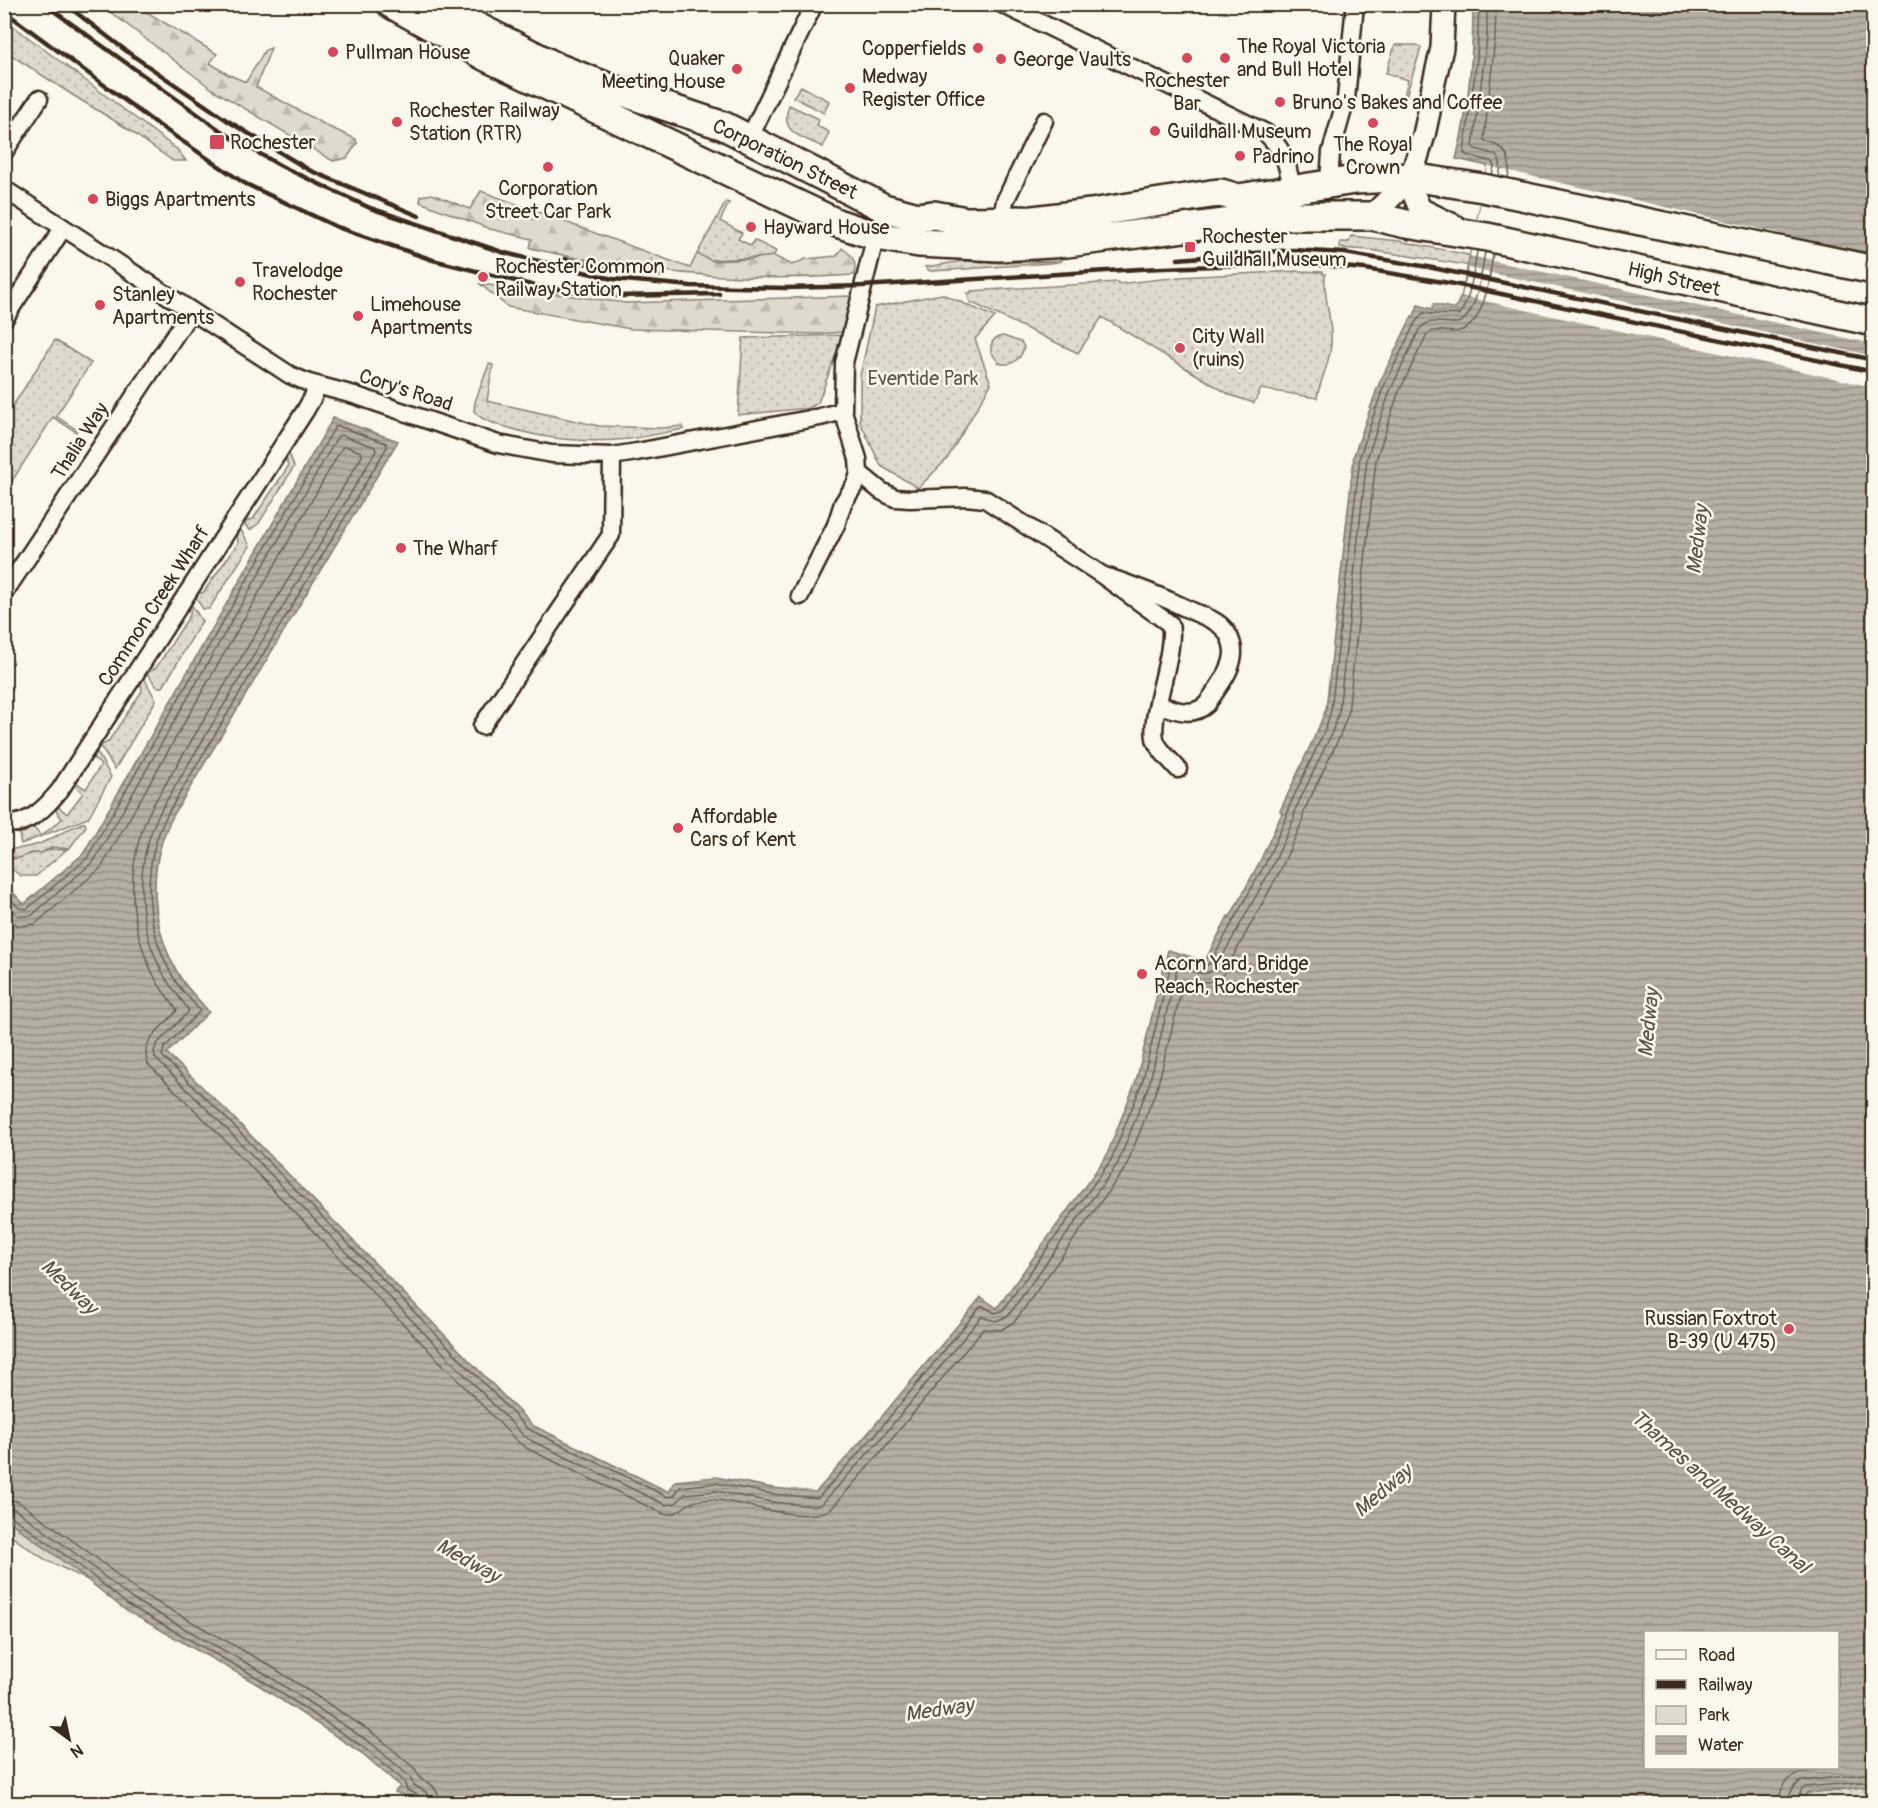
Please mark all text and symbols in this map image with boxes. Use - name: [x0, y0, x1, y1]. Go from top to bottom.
- place label: The Royal Victoria and Bull Hotel: [1237, 34, 1385, 82]
- place label: Copperfields: [862, 36, 966, 61]
- place label: Pullman House: [345, 40, 470, 65]
- marker: Copperfields: [971, 41, 985, 55]
- marker: Pullman House: [326, 45, 340, 59]
- place label: Quaker Meeting House: [601, 46, 725, 94]
- place label: George Vaults: [1013, 47, 1131, 72]
- marker: Rochester Bar: [1180, 51, 1194, 65]
- marker: The Royal Victoria and Bull Hotel: [1218, 51, 1232, 65]
- marker: George Vaults: [994, 52, 1008, 66]
- marker: Quaker Meeting House: [730, 62, 744, 76]
- place label: Medway Register Office: [862, 64, 985, 112]
- place label: Rochester Bar: [1144, 68, 1230, 116]
- marker: Medway Register Office: [843, 81, 857, 95]
- place label: Bruno's Bakes and Coffee: [1292, 90, 1502, 115]
- marker: Bruno's Bakes and Coffee: [1273, 95, 1287, 109]
- place label: Rochester Railway Station (RTR): [409, 98, 560, 146]
- street label: Corporation Street: [708, 113, 862, 205]
- marker: Rochester Railway Station (RTR): [390, 115, 404, 129]
- marker: The Royal Crown: [1366, 116, 1380, 130]
- place label: Guildhall Museum: [1167, 119, 1311, 144]
- marker: Guildhall Museum: [1148, 124, 1162, 138]
- place label: Rochester: [230, 130, 316, 155]
- place label: The Royal Crown: [1333, 132, 1413, 180]
- marker: Rochester: [208, 133, 226, 151]
- place label: Padrino: [1252, 144, 1315, 169]
- marker: Padrino: [1233, 149, 1247, 163]
- marker: Corporation Street Car Park: [541, 160, 555, 174]
- place label: Corporation Street Car Park: [485, 176, 612, 224]
- place label: Biggs Apartments: [105, 187, 256, 212]
- marker: Biggs Apartments: [86, 192, 100, 206]
- place label: Hayward House: [763, 215, 890, 240]
- marker: Hayward House: [744, 220, 758, 234]
- place label: Rochester Guildhall Museum: [1202, 224, 1346, 272]
- marker: Rochester Guildhall Museum: [1183, 240, 1197, 254]
- place label: Rochester Common Railway Station: [495, 254, 665, 302]
- street label: High Street: [1625, 256, 1724, 302]
- place label: Travelodge Rochester: [252, 258, 343, 306]
- marker: Rochester Common Railway Station: [476, 270, 490, 284]
- marker: Travelodge Rochester: [233, 275, 247, 289]
- place label: Stanley Apartments: [112, 282, 214, 330]
- place label: Limehouse Apartments: [370, 292, 472, 340]
- marker: Stanley Apartments: [93, 298, 107, 312]
- marker: Limehouse Apartments: [351, 309, 365, 323]
- place label: City Wall (ruins): [1192, 324, 1265, 372]
- marker: City Wall (ruins): [1173, 341, 1187, 355]
- street label: Cory's Road: [356, 363, 456, 417]
- park label: Eventide Park: [868, 366, 979, 391]
- street label: Thalia Way: [46, 397, 114, 484]
- water label: Medway: [1680, 501, 1716, 576]
- street label: Common Creek Wharf: [93, 521, 215, 691]
- place label: The Wharf: [413, 536, 499, 561]
- marker: The Wharf: [394, 541, 408, 555]
- place label: Affordable Cars of Kent: [690, 804, 797, 852]
- marker: Affordable Cars of Kent: [671, 821, 685, 835]
- place label: Acorn Yard, Bridge Reach, Rochester: [1154, 951, 1308, 999]
- marker: Acorn Yard, Bridge Reach, Rochester: [1135, 967, 1149, 981]
- water label: Medway: [1632, 984, 1666, 1059]
- water label: Medway: [35, 1253, 105, 1323]
- place label: Russian Foxtrot B-39 (U 475): [1644, 1306, 1778, 1354]
- marker: Russian Foxtrot B-39 (U 475): [1782, 1322, 1796, 1336]
- water label: Thames and Medway Canal: [1625, 1404, 1817, 1581]
- water label: Medway: [1348, 1457, 1420, 1523]
- water label: Medway: [431, 1533, 507, 1591]
- legend: [1644, 1631, 1839, 1769]
- text: Road: [1698, 1644, 1735, 1667]
- text: Railway: [1698, 1674, 1753, 1697]
- water label: Medway: [903, 1691, 978, 1728]
- text: Park: [1698, 1704, 1730, 1727]
- north arrow: [39, 1709, 99, 1769]
- text: Water: [1698, 1734, 1744, 1757]
- text: N: [66, 1739, 87, 1762]

